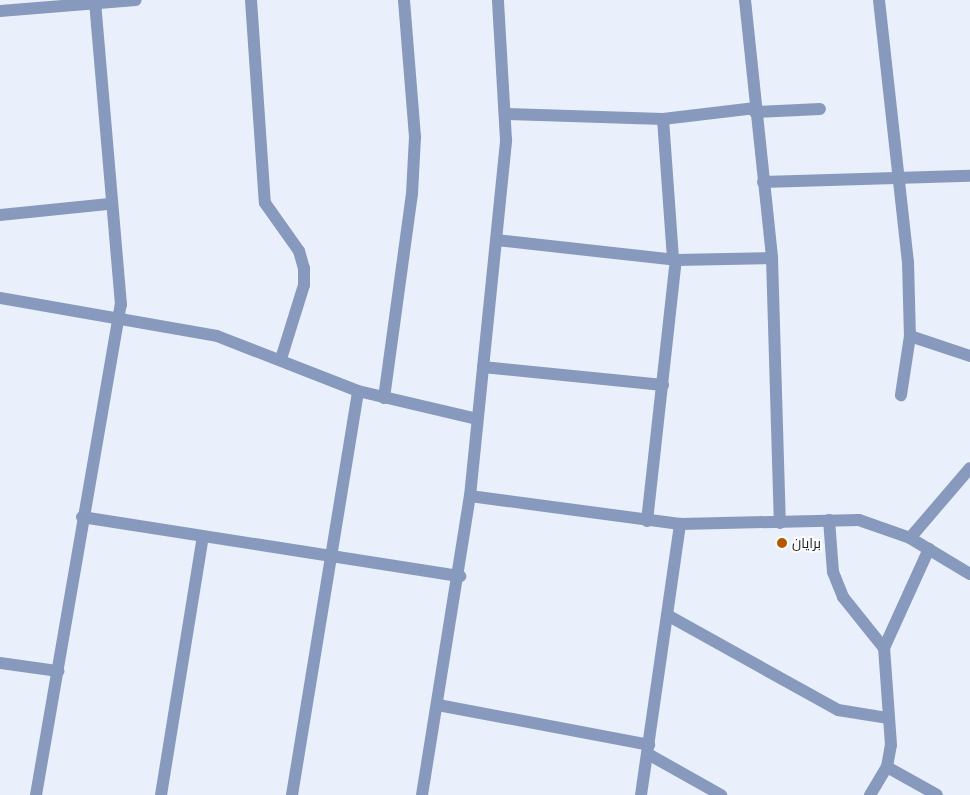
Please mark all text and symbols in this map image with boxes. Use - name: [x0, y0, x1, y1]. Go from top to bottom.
- place label: برايان: [792, 535, 821, 551]
- marker: برايان: [776, 537, 788, 549]

